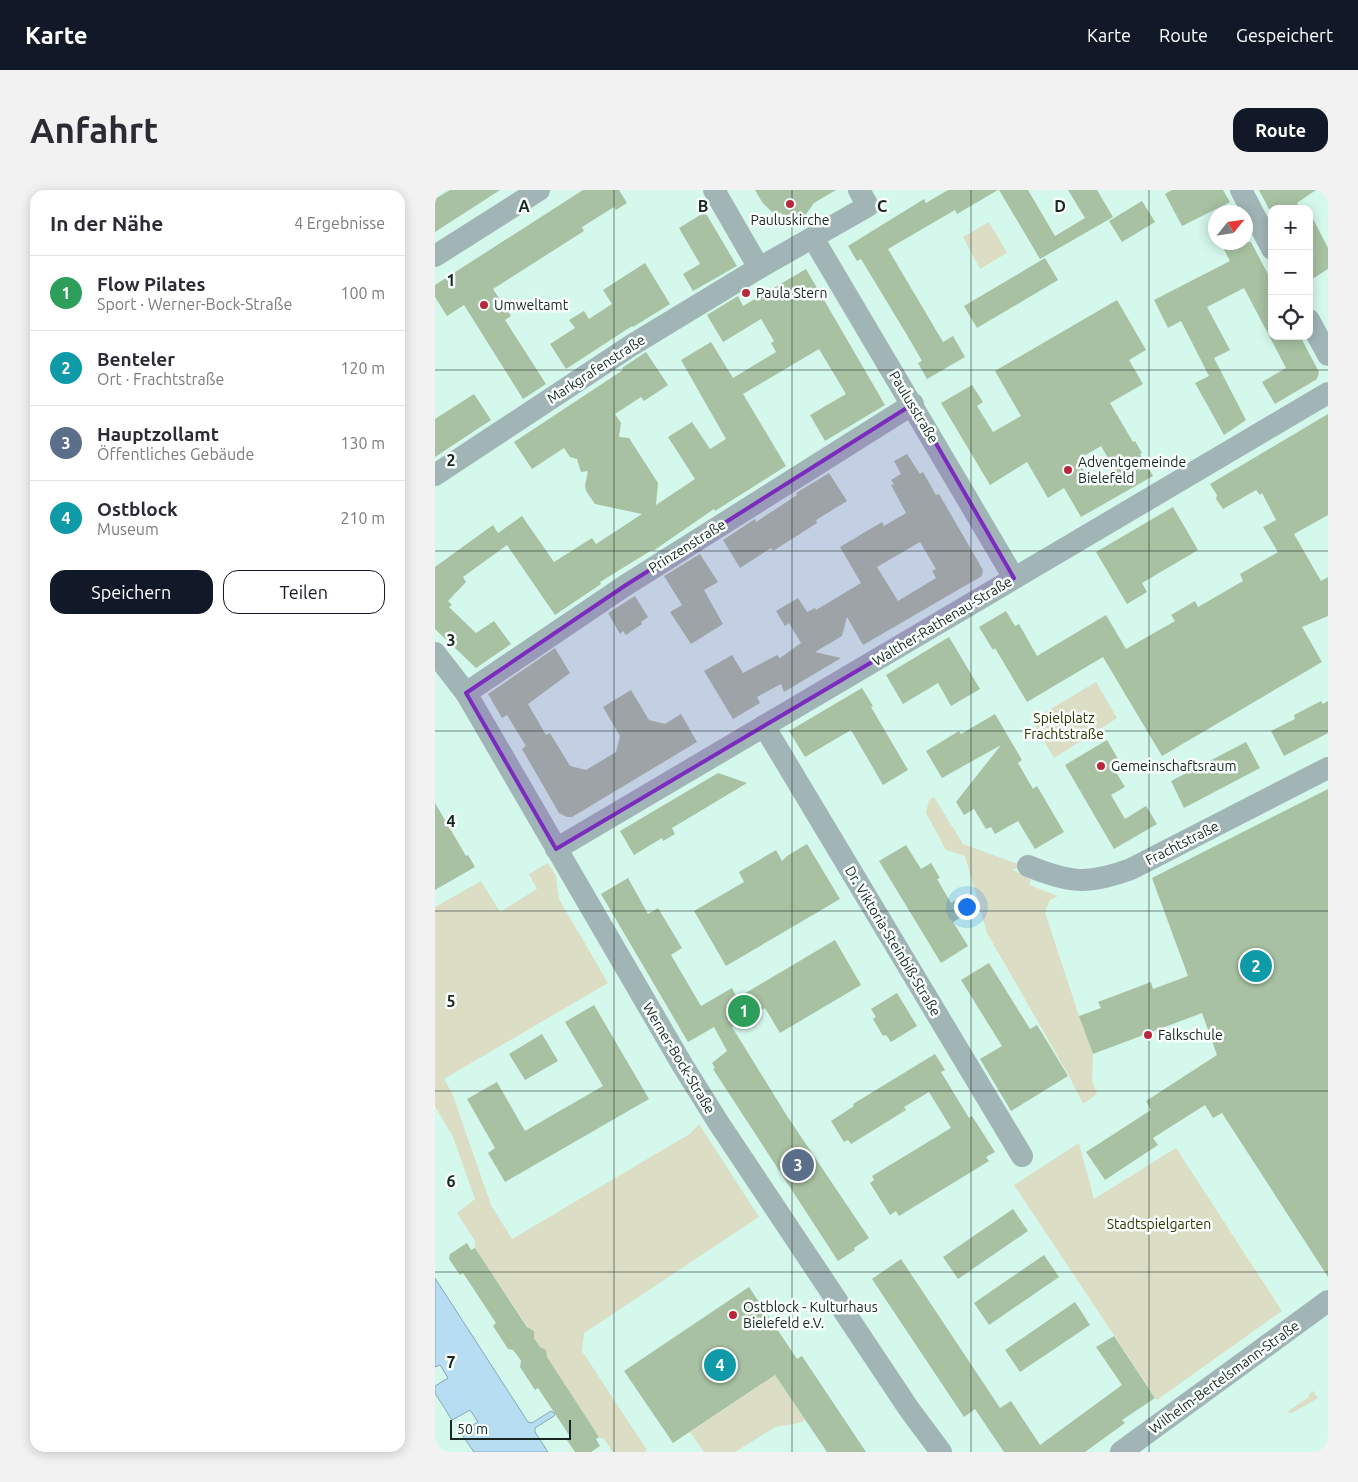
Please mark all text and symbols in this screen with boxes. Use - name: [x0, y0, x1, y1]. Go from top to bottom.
- text: Karte: [25, 22, 87, 49]
- text: Karte: [1087, 25, 1131, 45]
- text: Route: [1159, 25, 1208, 45]
- text: Gespeichert: [1236, 25, 1333, 45]
- button: Route: [1233, 108, 1328, 152]
- text: Anfahrt: [30, 110, 158, 150]
- text: A: [518, 197, 530, 215]
- text: B: [698, 197, 708, 215]
- text: C: [877, 197, 887, 215]
- text: D: [1054, 197, 1066, 215]
- marker: Pauluskirche: [784, 198, 796, 210]
- north arrow: [1208, 205, 1253, 250]
- map controls: [1268, 205, 1313, 340]
- button: +: [1268, 205, 1313, 250]
- text: In der Nähe: [50, 211, 163, 235]
- place label: Pauluskirche: [750, 212, 830, 228]
- text: 4 Ergebnisse: [294, 214, 385, 232]
- button: −: [1268, 250, 1313, 295]
- text: 1: [446, 271, 456, 289]
- text: Flow Pilates: [97, 273, 205, 295]
- text: 1: [61, 284, 71, 302]
- text: 100 m: [340, 284, 385, 302]
- place label: Paula Stern: [756, 285, 827, 301]
- marker: Paula Stern: [740, 287, 752, 299]
- text: Sport · Werner-Bock-Straße: [97, 295, 292, 313]
- button: locate: [1268, 295, 1313, 340]
- place label: Umweltamt: [494, 297, 569, 313]
- marker: Umweltamt: [478, 299, 490, 311]
- street label: Markgrafenstraße: [544, 331, 648, 407]
- text: Benteler: [97, 348, 175, 370]
- text: 2: [61, 359, 71, 377]
- text: 120 m: [340, 359, 385, 377]
- street label: Paulusstraße: [886, 368, 942, 446]
- text: Ort · Frachtstraße: [97, 370, 224, 388]
- text: Hauptzollamt: [97, 423, 219, 445]
- text: 3: [61, 434, 71, 452]
- text: 130 m: [340, 434, 385, 452]
- text: Öffentliches Gebäude: [97, 445, 254, 463]
- text: 2: [446, 451, 456, 469]
- place label: Adventgemeinde Bielefeld: [1078, 454, 1186, 486]
- marker: Adventgemeinde Bielefeld: [1062, 464, 1074, 476]
- text: Ostblock: [97, 498, 178, 520]
- text: 4: [61, 509, 71, 527]
- text: 210 m: [340, 509, 385, 527]
- street label: Prinzenstraße: [646, 516, 728, 576]
- text: Museum: [97, 520, 159, 538]
- button: Speichern: [50, 570, 213, 614]
- button: Teilen: [223, 570, 385, 614]
- street label: Walther-Rathenau-Straße: [869, 573, 1015, 669]
- text: 3: [446, 631, 456, 649]
- park label: Spielplatz Frachtstraße: [1024, 710, 1104, 742]
- place label: Gemeinschaftsraum: [1111, 758, 1236, 774]
- marker: Gemeinschaftsraum: [1095, 760, 1107, 772]
- text: 4: [446, 812, 456, 830]
- street label: Frachtstraße: [1143, 818, 1221, 868]
- street label: Dr. Viktoria-Steinbiß-Straße: [842, 863, 944, 1019]
- your location: [954, 894, 980, 920]
- pin: 2: [1240, 947, 1272, 985]
- text: 5: [446, 992, 456, 1010]
- pin: 1: [728, 992, 760, 1030]
- street label: Werner-Bock-Straße: [640, 1000, 718, 1116]
- place label: Falkschule: [1158, 1027, 1223, 1043]
- marker: Falkschule: [1142, 1029, 1154, 1041]
- pin: 3: [782, 1146, 814, 1184]
- text: 6: [446, 1172, 456, 1190]
- park label: Stadtspielgarten: [1107, 1216, 1211, 1232]
- place label: Ostblock - Kulturhaus Bielefeld e.V.: [743, 1299, 878, 1331]
- marker: Ostblock - Kulturhaus Bielefeld e.V.: [727, 1309, 739, 1321]
- street label: Wilhelm-Bertelsmann-Straße: [1146, 1317, 1302, 1437]
- pin: 4: [704, 1346, 736, 1384]
- text: 7: [446, 1353, 456, 1371]
- scale bar: [450, 1417, 571, 1440]
- text: 50 m: [457, 1421, 488, 1437]

